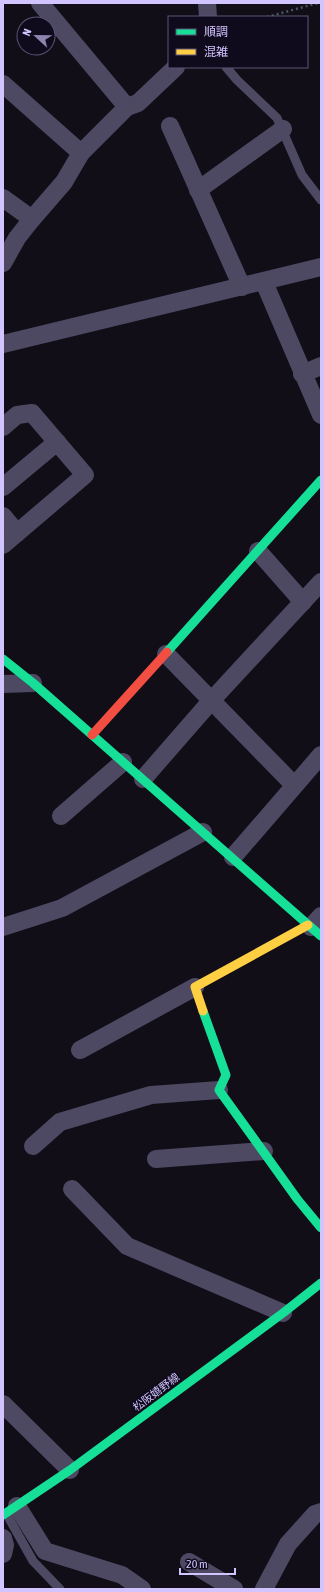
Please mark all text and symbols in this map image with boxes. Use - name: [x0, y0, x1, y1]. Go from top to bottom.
- north arrow: [16, 16, 56, 56]
- legend: [168, 16, 308, 68]
- text: 順調: [204, 25, 228, 39]
- text: N: [20, 27, 34, 38]
- text: 混雑: [204, 45, 228, 59]
- street label: 松阪嬉野線: [130, 1371, 182, 1413]
- scale bar: [180, 1550, 235, 1576]
- text: 20 m: [186, 1557, 208, 1571]

